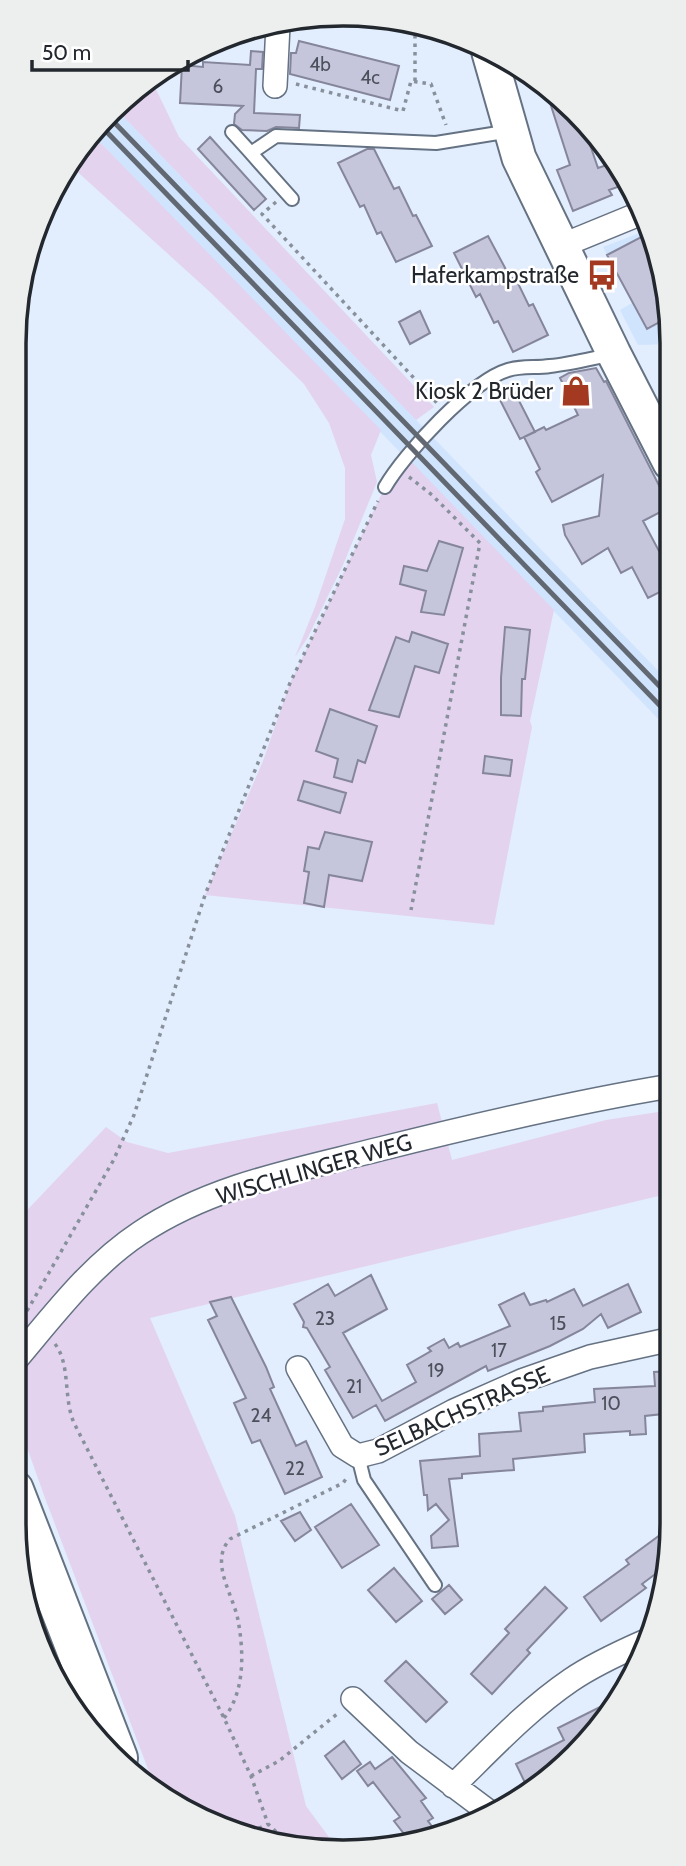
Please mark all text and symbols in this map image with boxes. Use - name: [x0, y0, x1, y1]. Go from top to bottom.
- scale bar: [32, 28, 187, 72]
- text: 50 m: [42, 40, 91, 65]
- house number: 4b: [309, 53, 331, 76]
- house number: 4c: [360, 66, 380, 89]
- house number: 6: [213, 75, 223, 98]
- bus stop icon: Haferkampstraße: [585, 258, 619, 292]
- place label: Haferkampstraße: [411, 261, 579, 289]
- shop icon: Kiosk 2 Brüder: [559, 374, 593, 408]
- place label: Kiosk 2 Brüder: [415, 377, 554, 405]
- street label: WISCHLINGER WEG: [213, 1128, 415, 1210]
- house number: 23: [315, 1307, 335, 1330]
- house number: 15: [550, 1312, 566, 1335]
- house number: 17: [491, 1339, 507, 1362]
- house number: 19: [428, 1359, 445, 1382]
- street label: SELBACHSTRASSE: [370, 1360, 554, 1462]
- house number: 21: [346, 1375, 362, 1398]
- house number: 10: [601, 1392, 621, 1415]
- house number: 24: [251, 1404, 271, 1427]
- house number: 22: [285, 1457, 305, 1480]

